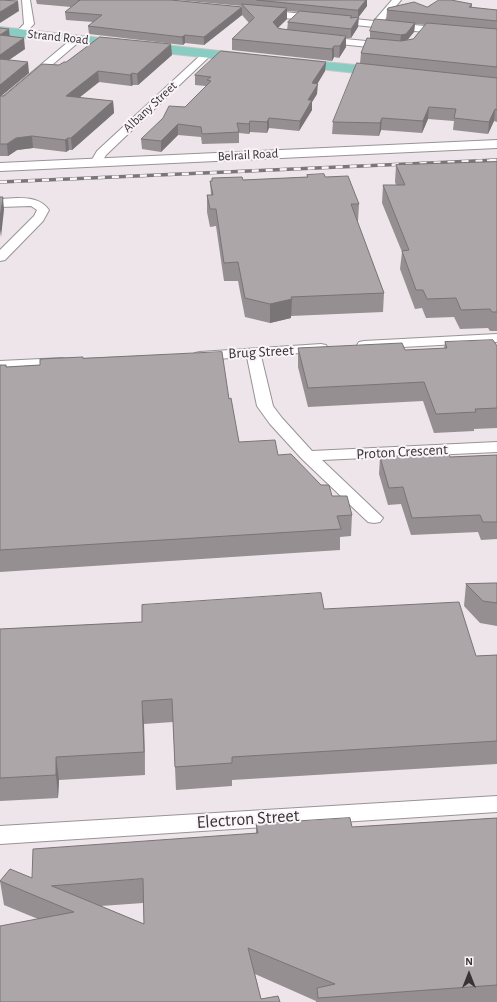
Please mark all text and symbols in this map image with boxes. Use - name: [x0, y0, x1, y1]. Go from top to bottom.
- street label: Strand Road: [27, 26, 89, 48]
- street label: Albany Street: [120, 78, 180, 136]
- street label: Belrail Road: [217, 146, 279, 164]
- street label: Brug Street: [228, 341, 294, 363]
- street label: Proton Crescent: [356, 441, 448, 463]
- street label: Electron Street: [196, 805, 300, 833]
- north arrow: [449, 954, 489, 994]
- text: N: [465, 956, 473, 967]

